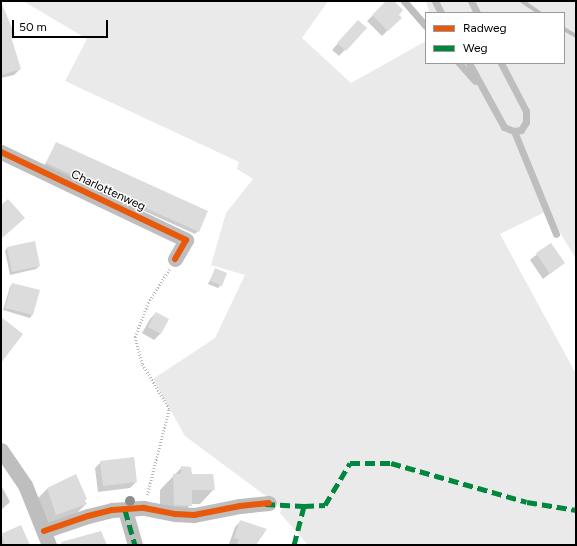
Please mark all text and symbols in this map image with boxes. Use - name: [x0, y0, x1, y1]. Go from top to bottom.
- scale bar: [14, 12, 110, 38]
- legend: [425, 12, 565, 64]
- text: 50 m: [19, 20, 47, 34]
- text: Radweg: [463, 21, 507, 35]
- text: Weg: [463, 41, 488, 55]
- street label: Charlottenweg: [69, 168, 147, 214]

